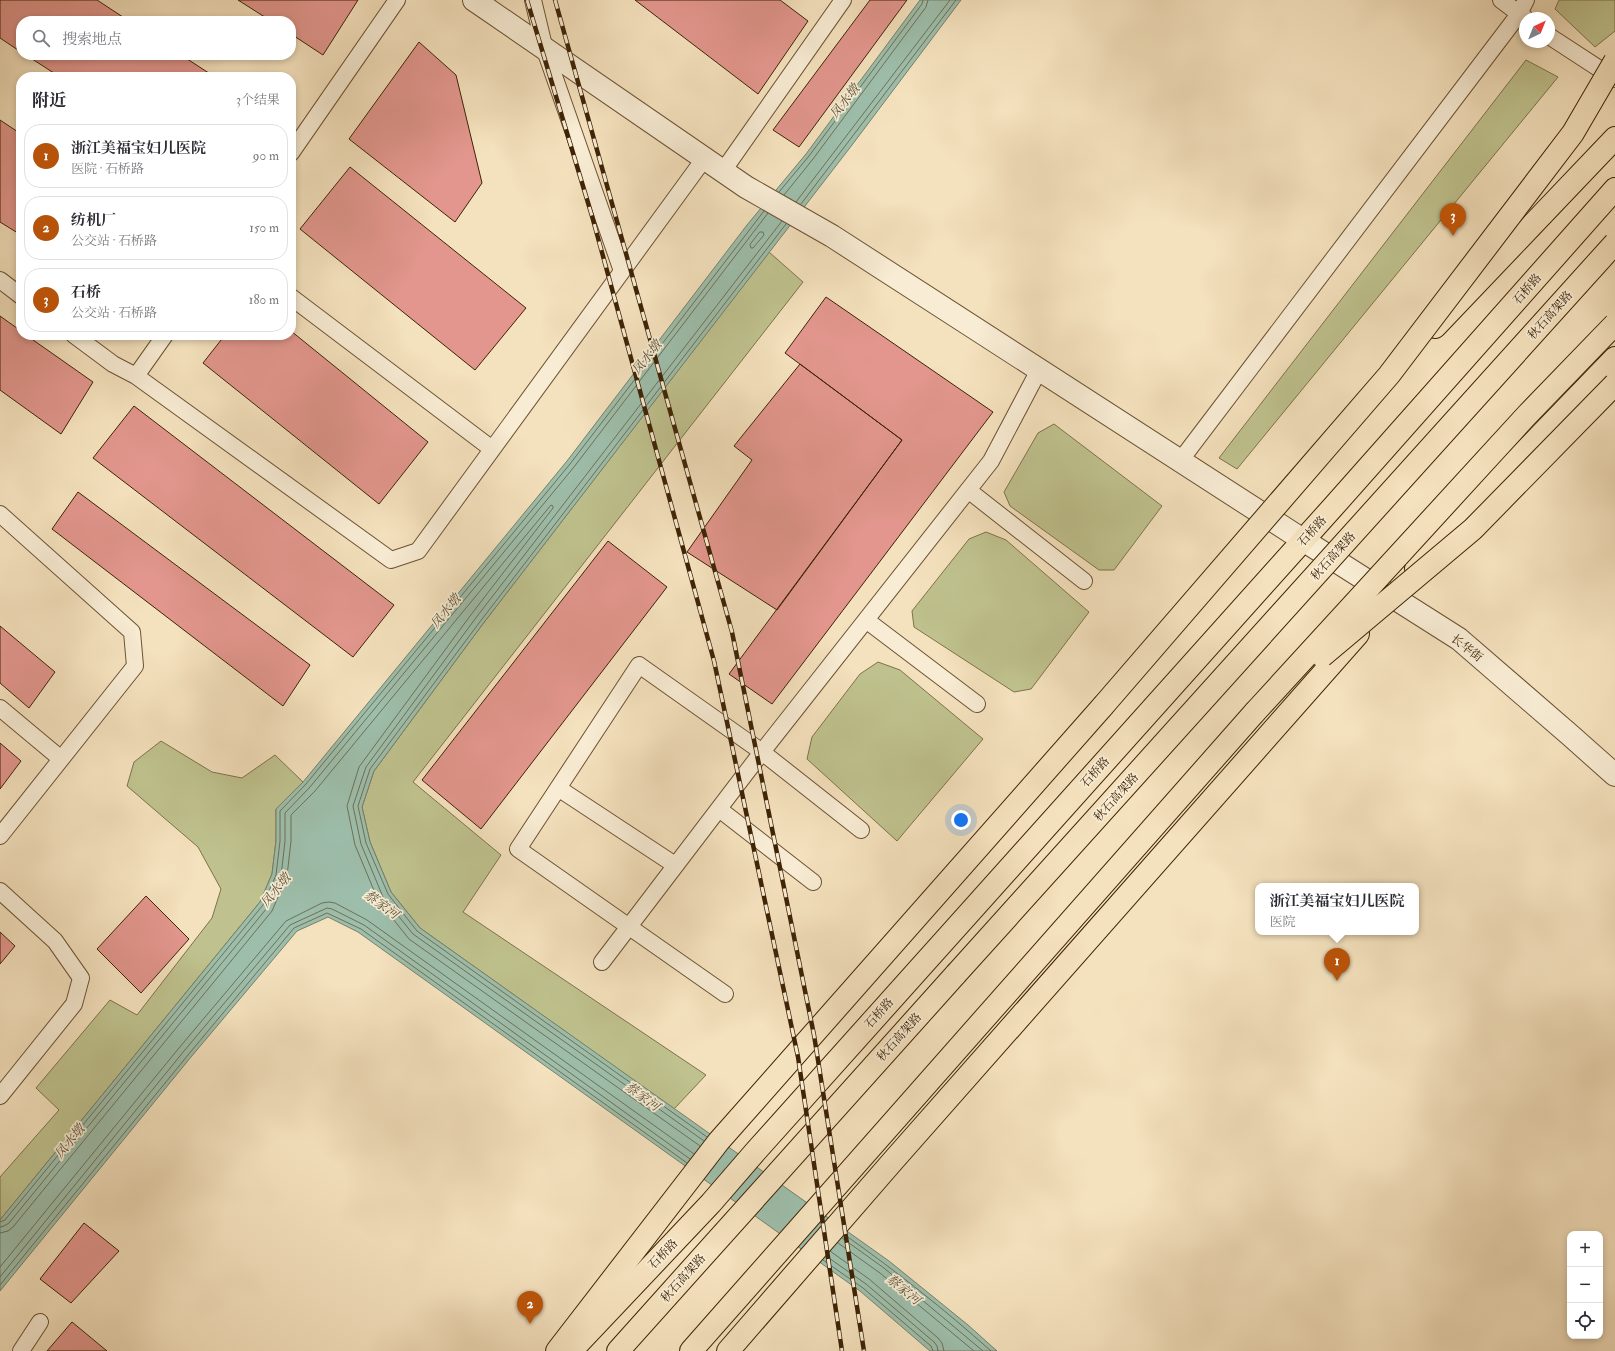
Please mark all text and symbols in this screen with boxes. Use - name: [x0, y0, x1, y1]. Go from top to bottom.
- north arrow: [1519, 12, 1555, 48]
- search box: [16, 16, 296, 60]
- icon: search: [30, 27, 52, 49]
- text: 搜索地点: [62, 30, 122, 49]
- water label: 凤水墩: [826, 80, 864, 122]
- text: 附近: [32, 90, 66, 111]
- text: 3个结果: [236, 92, 280, 108]
- text: 浙江美福宝妇儿医院: [71, 139, 206, 158]
- text: 1: [44, 148, 48, 164]
- text: 90 m: [253, 148, 279, 164]
- text: 医院 · 石桥路: [71, 161, 144, 177]
- pin: 3: [1440, 203, 1466, 236]
- text: 纺机厂: [71, 211, 116, 230]
- text: 2: [43, 220, 49, 236]
- text: 150 m: [249, 220, 279, 236]
- text: 公交站 · 石桥路: [71, 233, 157, 249]
- street label: 石桥路: [1510, 271, 1545, 308]
- text: 石桥: [71, 283, 101, 302]
- street label: 秋石高架路: [1525, 288, 1576, 343]
- text: 3: [44, 292, 49, 308]
- text: 180 m: [249, 292, 279, 308]
- text: 公交站 · 石桥路: [71, 305, 157, 321]
- water label: 凤水墩: [628, 336, 666, 378]
- street label: 石桥路: [1295, 513, 1330, 550]
- street label: 秋石高架路: [1308, 529, 1359, 584]
- water label: 凤水墩: [427, 590, 466, 632]
- street label: 长华街: [1448, 631, 1486, 666]
- street label: 石桥路: [1078, 754, 1113, 791]
- street label: 秋石高架路: [1091, 770, 1142, 825]
- your location: [951, 810, 971, 830]
- water label: 凤水墩: [257, 869, 296, 911]
- popup: [1255, 883, 1419, 935]
- water label: 蔡家河: [361, 887, 404, 924]
- text: 浙江美福宝妇儿医院: [1269, 892, 1405, 911]
- text: 医院: [1269, 914, 1296, 930]
- pin: 1: [1324, 948, 1350, 981]
- street label: 石桥路: [862, 995, 897, 1032]
- street label: 秋石高架路: [874, 1010, 925, 1065]
- water label: 蔡家河: [622, 1079, 665, 1116]
- water label: 凤水墩: [51, 1120, 90, 1162]
- map controls: [1567, 1231, 1603, 1339]
- button: +: [1567, 1231, 1603, 1267]
- street label: 石桥路: [645, 1236, 681, 1273]
- street label: 秋石高架路: [658, 1251, 709, 1306]
- button: −: [1567, 1267, 1603, 1303]
- water label: 蔡家河: [883, 1271, 925, 1310]
- pin: 2: [517, 1291, 543, 1324]
- button: locate: [1567, 1303, 1603, 1339]

